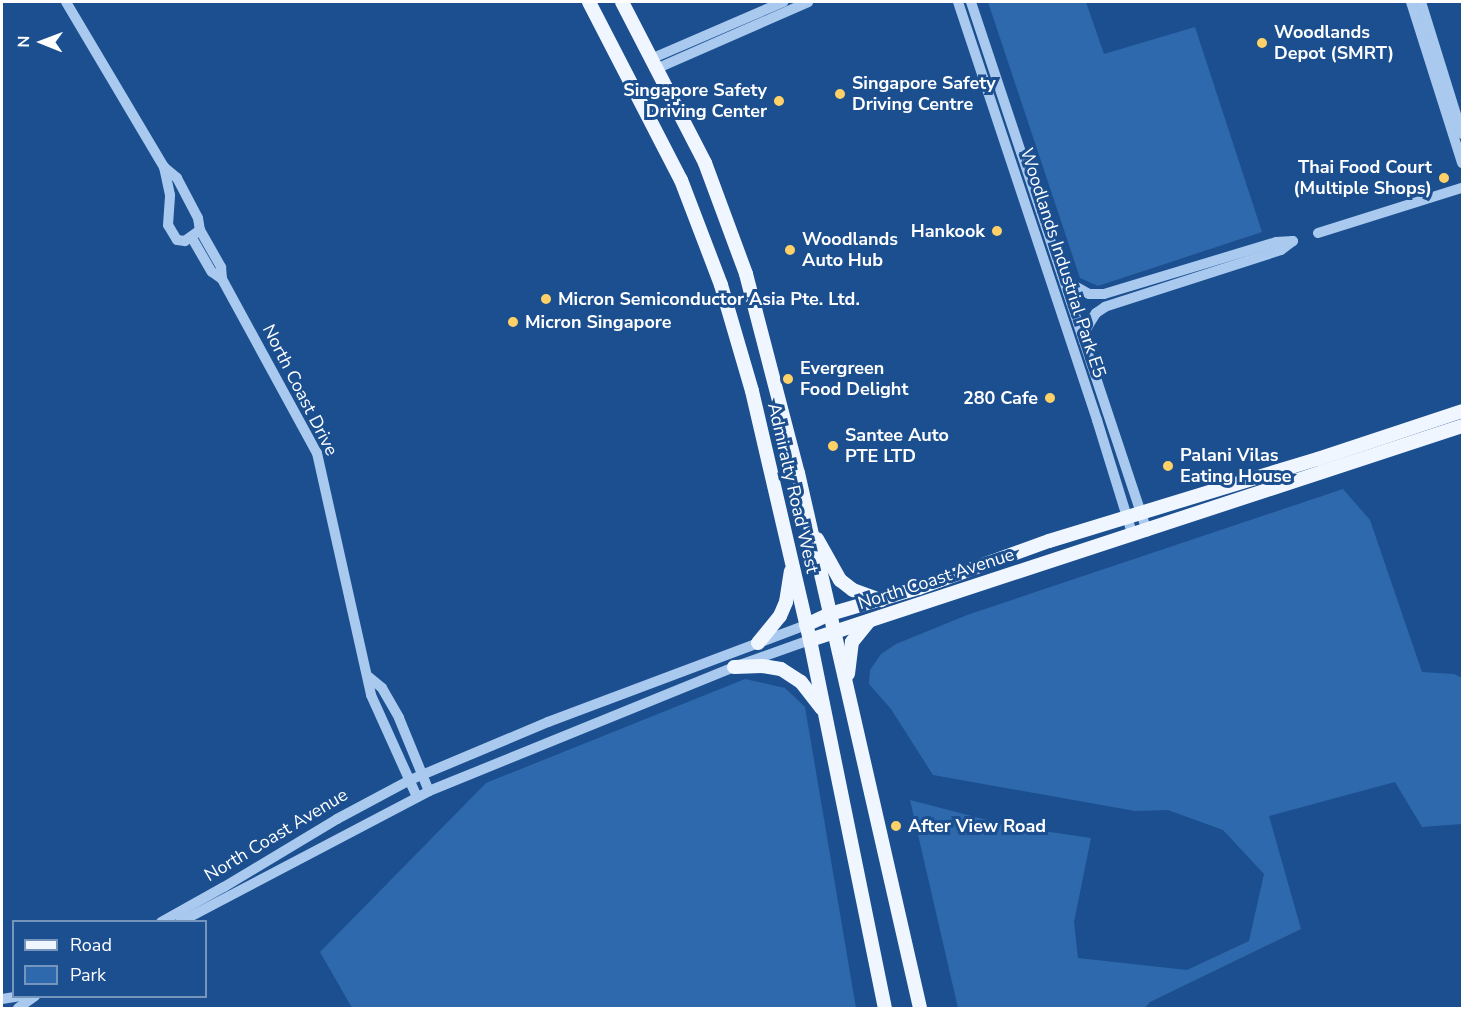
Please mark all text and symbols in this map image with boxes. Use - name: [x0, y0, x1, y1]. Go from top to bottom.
- north arrow: [12, 12, 72, 72]
- place label: Woodlands Depot (SMRT): [1274, 22, 1394, 64]
- text: N: [13, 36, 35, 48]
- marker: Woodlands Depot (SMRT): [1255, 36, 1269, 50]
- place label: Singapore Safety Driving Centre: [852, 73, 996, 116]
- place label: Singapore Safety Driving Center: [623, 80, 767, 122]
- marker: Singapore Safety Driving Centre: [833, 87, 847, 101]
- marker: Singapore Safety Driving Center: [772, 94, 786, 108]
- street label: Woodlands Industrial Park E5: [1016, 145, 1110, 381]
- place label: Thai Food Court (Multiple Shops): [1293, 157, 1432, 200]
- marker: Thai Food Court (Multiple Shops): [1437, 171, 1451, 185]
- place label: Hankook: [911, 220, 985, 242]
- marker: Hankook: [990, 224, 1004, 238]
- place label: Woodlands Auto Hub: [802, 229, 898, 272]
- marker: Woodlands Auto Hub: [783, 243, 797, 257]
- place label: Micron Semiconductor Asia Pte. Ltd.: [558, 288, 860, 310]
- marker: Micron Semiconductor Asia Pte. Ltd.: [539, 292, 553, 306]
- place label: Micron Singapore: [525, 311, 671, 333]
- marker: Micron Singapore: [506, 315, 520, 329]
- street label: North Coast Drive: [258, 321, 342, 459]
- place label: Evergreen Food Delight: [800, 358, 908, 400]
- marker: Evergreen Food Delight: [781, 372, 795, 386]
- place label: 280 Cafe: [963, 387, 1038, 409]
- marker: 280 Cafe: [1043, 391, 1057, 405]
- street label: Admiralty Road West: [763, 401, 823, 575]
- place label: Santee Auto PTE LTD: [845, 425, 949, 468]
- marker: Santee Auto PTE LTD: [826, 439, 840, 453]
- place label: Palani Vilas Eating House: [1180, 445, 1292, 488]
- marker: Palani Vilas Eating House: [1161, 459, 1175, 473]
- street label: North Coast Avenue: [855, 544, 1017, 614]
- street label: North Coast Avenue: [201, 784, 351, 886]
- place label: After View Road: [908, 815, 1046, 837]
- marker: After View Road: [889, 819, 903, 833]
- legend: [12, 920, 207, 998]
- text: Road: [70, 933, 112, 957]
- text: Park: [70, 963, 106, 987]

